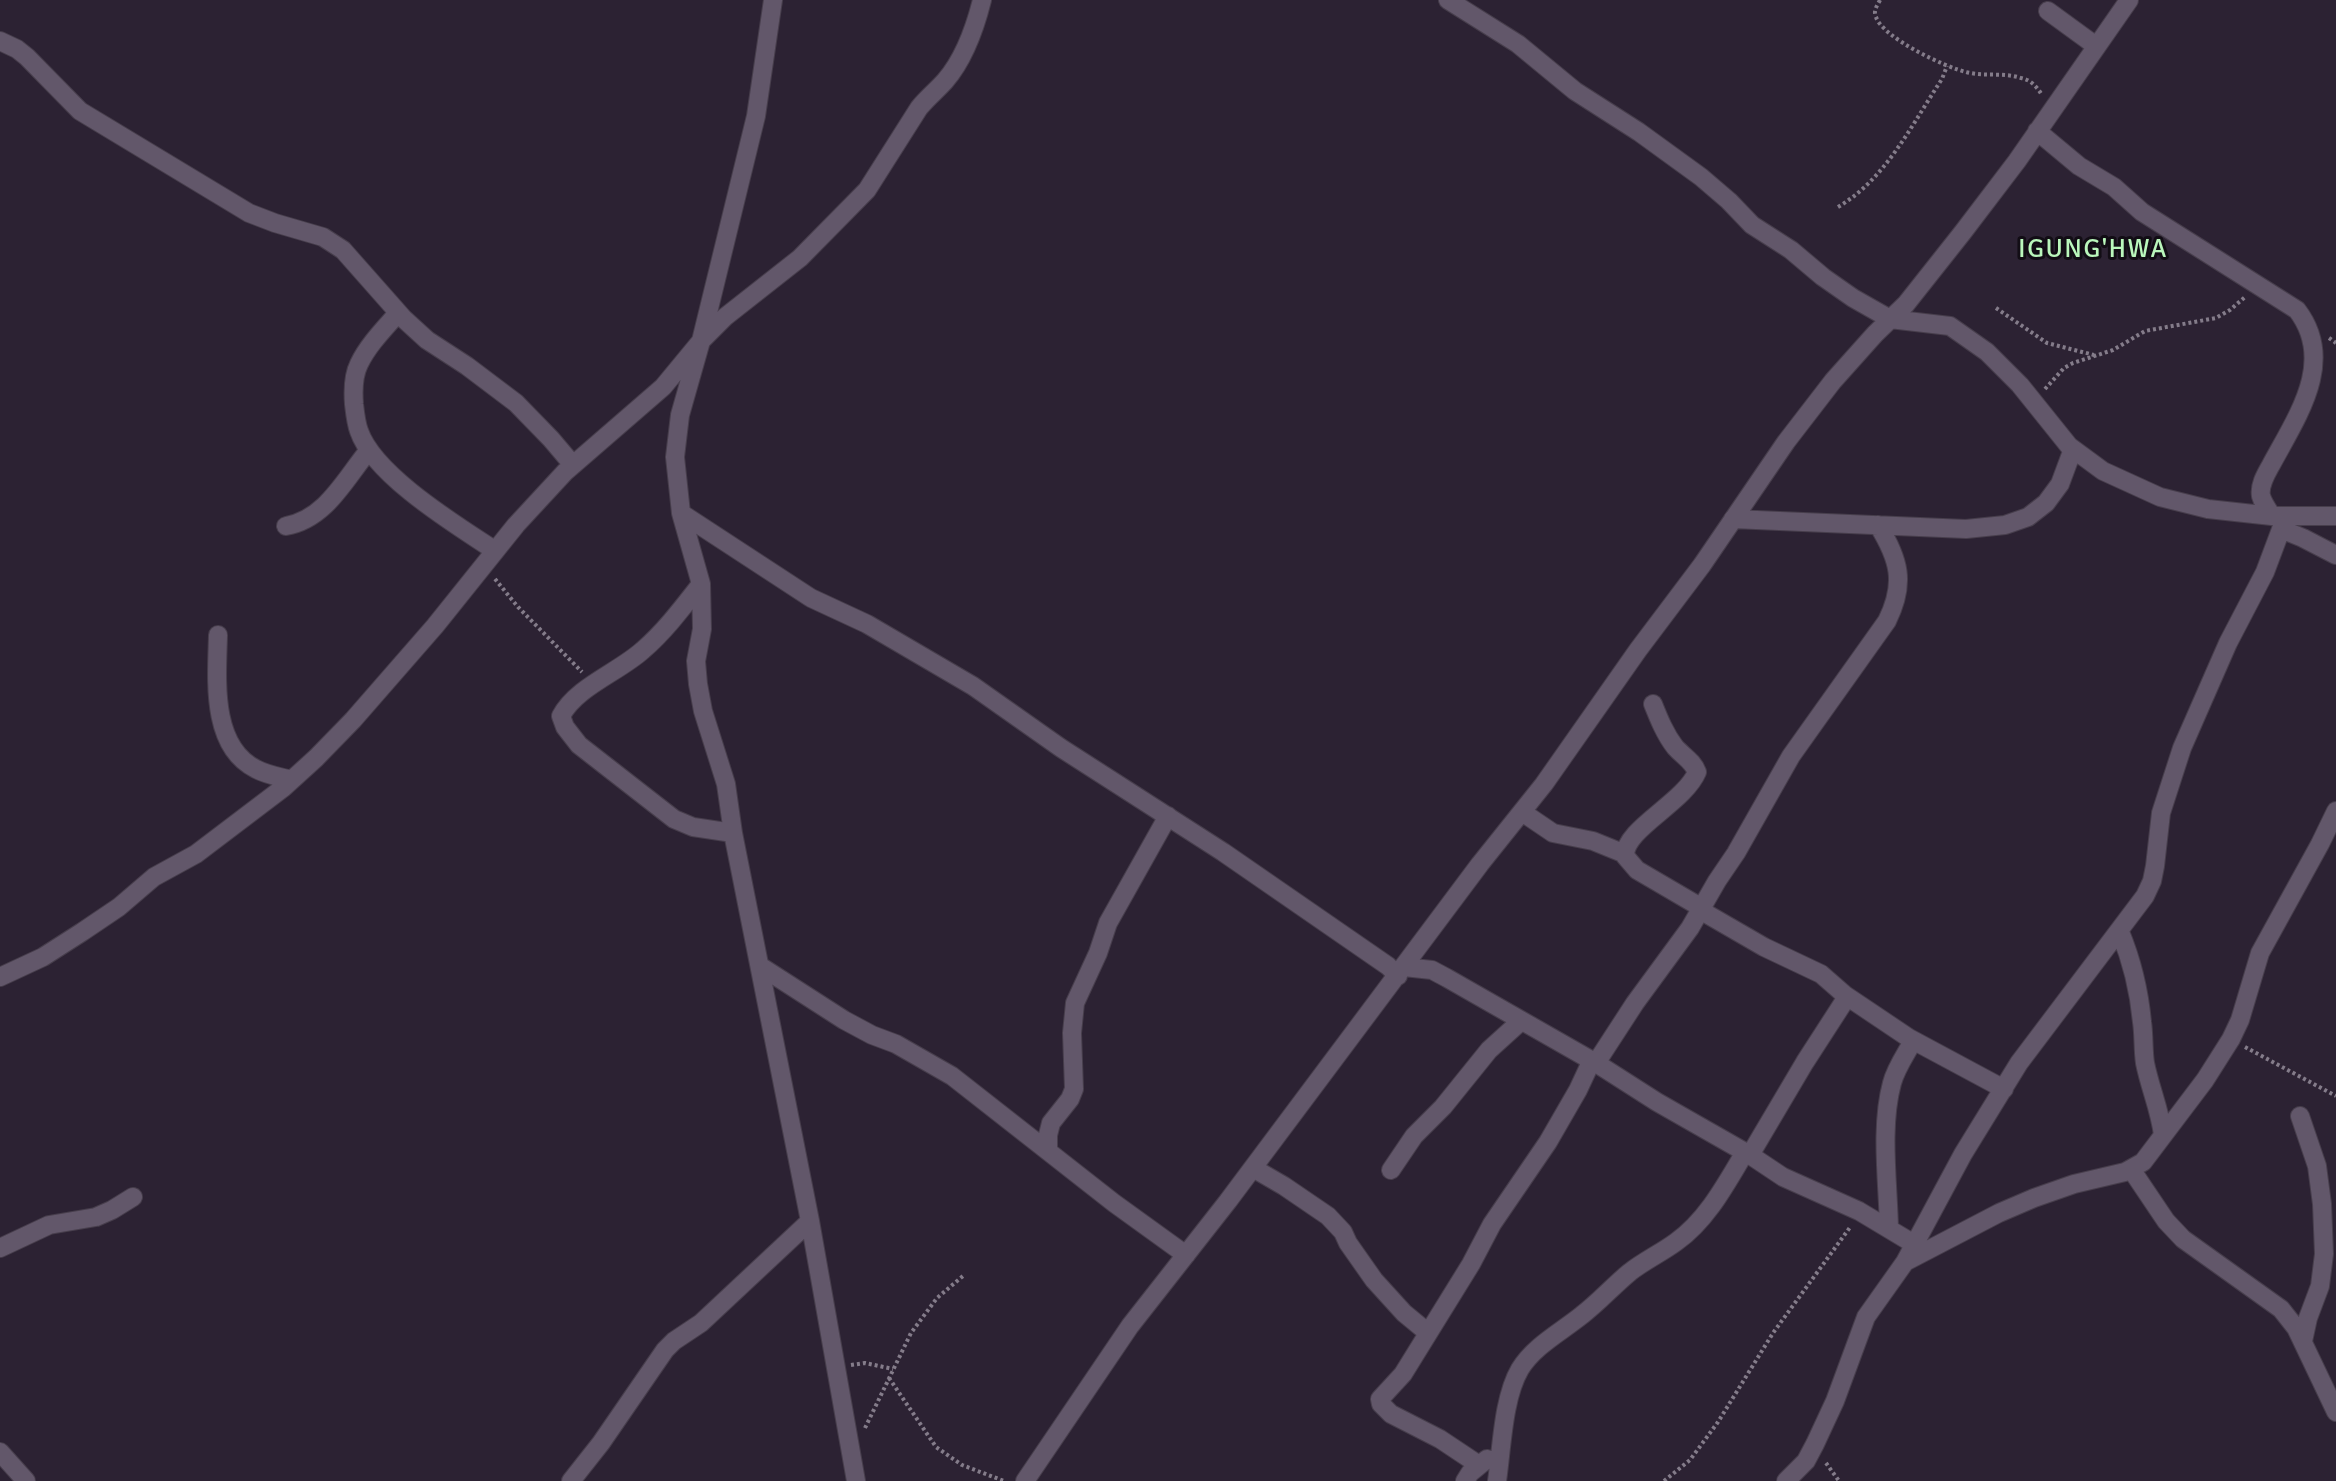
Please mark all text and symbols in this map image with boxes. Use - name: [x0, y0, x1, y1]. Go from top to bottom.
- district label: IGUNG'HWA: [2018, 234, 2168, 266]

